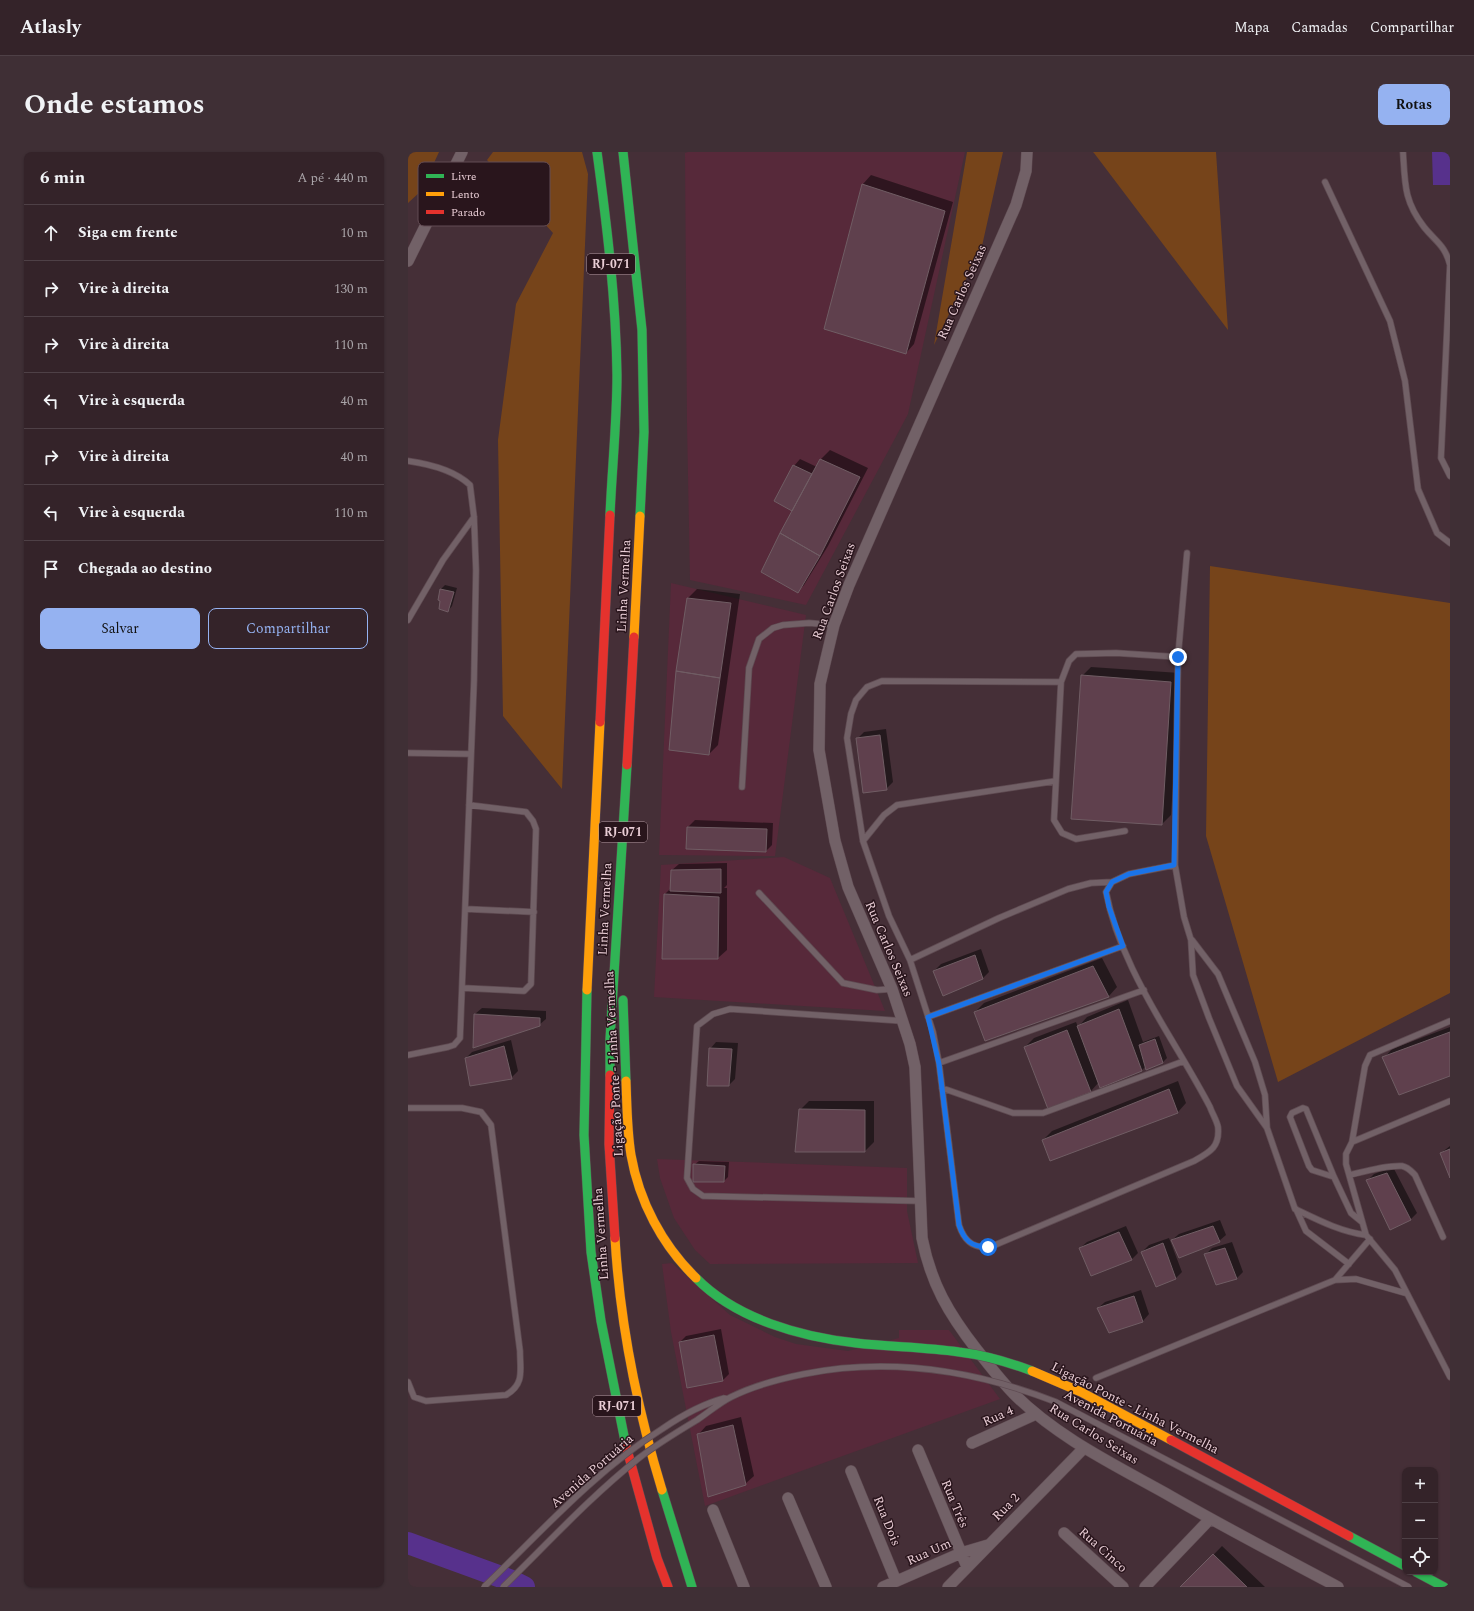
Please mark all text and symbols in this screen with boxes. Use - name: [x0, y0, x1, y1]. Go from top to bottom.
- text: Atlasly: [20, 13, 81, 42]
- text: Mapa: [1234, 17, 1269, 38]
- text: Camadas: [1291, 17, 1348, 38]
- text: Compartilhar: [1370, 17, 1454, 38]
- text: Onde estamos: [24, 83, 205, 126]
- button: Rotas: [1378, 84, 1450, 125]
- legend: [418, 162, 550, 226]
- text: 6 min: [40, 165, 85, 191]
- text: A pé · 440 m: [298, 168, 368, 188]
- text: Livre: [451, 168, 476, 185]
- text: Lento: [451, 186, 480, 203]
- text: Parado: [451, 204, 485, 221]
- text: Siga em frente: [78, 221, 178, 244]
- icon: ahead: [40, 222, 62, 244]
- text: 10 m: [341, 223, 368, 243]
- street label: Rua Carlos Seixas: [932, 241, 992, 343]
- road number: RJ-071: [587, 254, 635, 274]
- text: Vire à direita: [78, 277, 169, 300]
- icon: right: [40, 278, 62, 300]
- text: 130 m: [334, 279, 368, 299]
- text: Vire à direita: [78, 333, 169, 356]
- icon: right: [40, 334, 62, 356]
- text: 110 m: [334, 335, 368, 355]
- text: Vire à esquerda: [78, 389, 185, 412]
- icon: left: [40, 390, 62, 412]
- text: 40 m: [341, 391, 368, 411]
- text: Vire à direita: [78, 445, 169, 468]
- icon: right: [40, 446, 62, 468]
- text: 40 m: [341, 447, 368, 467]
- text: Vire à esquerda: [78, 501, 185, 524]
- icon: left: [40, 502, 62, 524]
- text: 110 m: [334, 503, 368, 523]
- street label: Linha Vermelha: [612, 539, 636, 633]
- street label: Rua Carlos Seixas: [807, 540, 861, 642]
- text: Chegada ao destino: [78, 557, 212, 580]
- icon: arrive: [40, 558, 62, 580]
- button: Salvar: [40, 608, 200, 649]
- button: Compartilhar: [208, 608, 368, 649]
- route end: [1169, 648, 1187, 666]
- road number: RJ-071: [599, 822, 647, 842]
- street label: Linha Vermelha: [593, 862, 617, 956]
- street label: Rua Carlos Seixas: [860, 898, 918, 1000]
- street label: Ligação Ponte - Linha Vermelha: [599, 970, 629, 1157]
- street label: Linha Vermelha: [588, 1187, 614, 1281]
- route start: [979, 1238, 997, 1256]
- street label: Ligação Ponte - Linha Vermelha: [1048, 1357, 1223, 1459]
- street label: Avenida Portuária: [1060, 1385, 1162, 1452]
- road number: RJ-071: [593, 1396, 641, 1416]
- street label: Rua Carlos Seixas: [1045, 1398, 1143, 1470]
- street label: Rua 4: [979, 1400, 1017, 1432]
- street label: Avenida Portuária: [546, 1429, 638, 1513]
- map controls: [1402, 1467, 1438, 1575]
- button: +: [1402, 1467, 1438, 1503]
- street label: Rua Três: [936, 1477, 974, 1531]
- street label: Rua 2: [988, 1489, 1024, 1525]
- street label: Rua Dois: [868, 1493, 906, 1549]
- button: −: [1402, 1503, 1438, 1539]
- street label: Rua Cinco: [1074, 1523, 1132, 1577]
- street label: Rua Um: [903, 1533, 955, 1571]
- button: locate: [1402, 1539, 1438, 1575]

